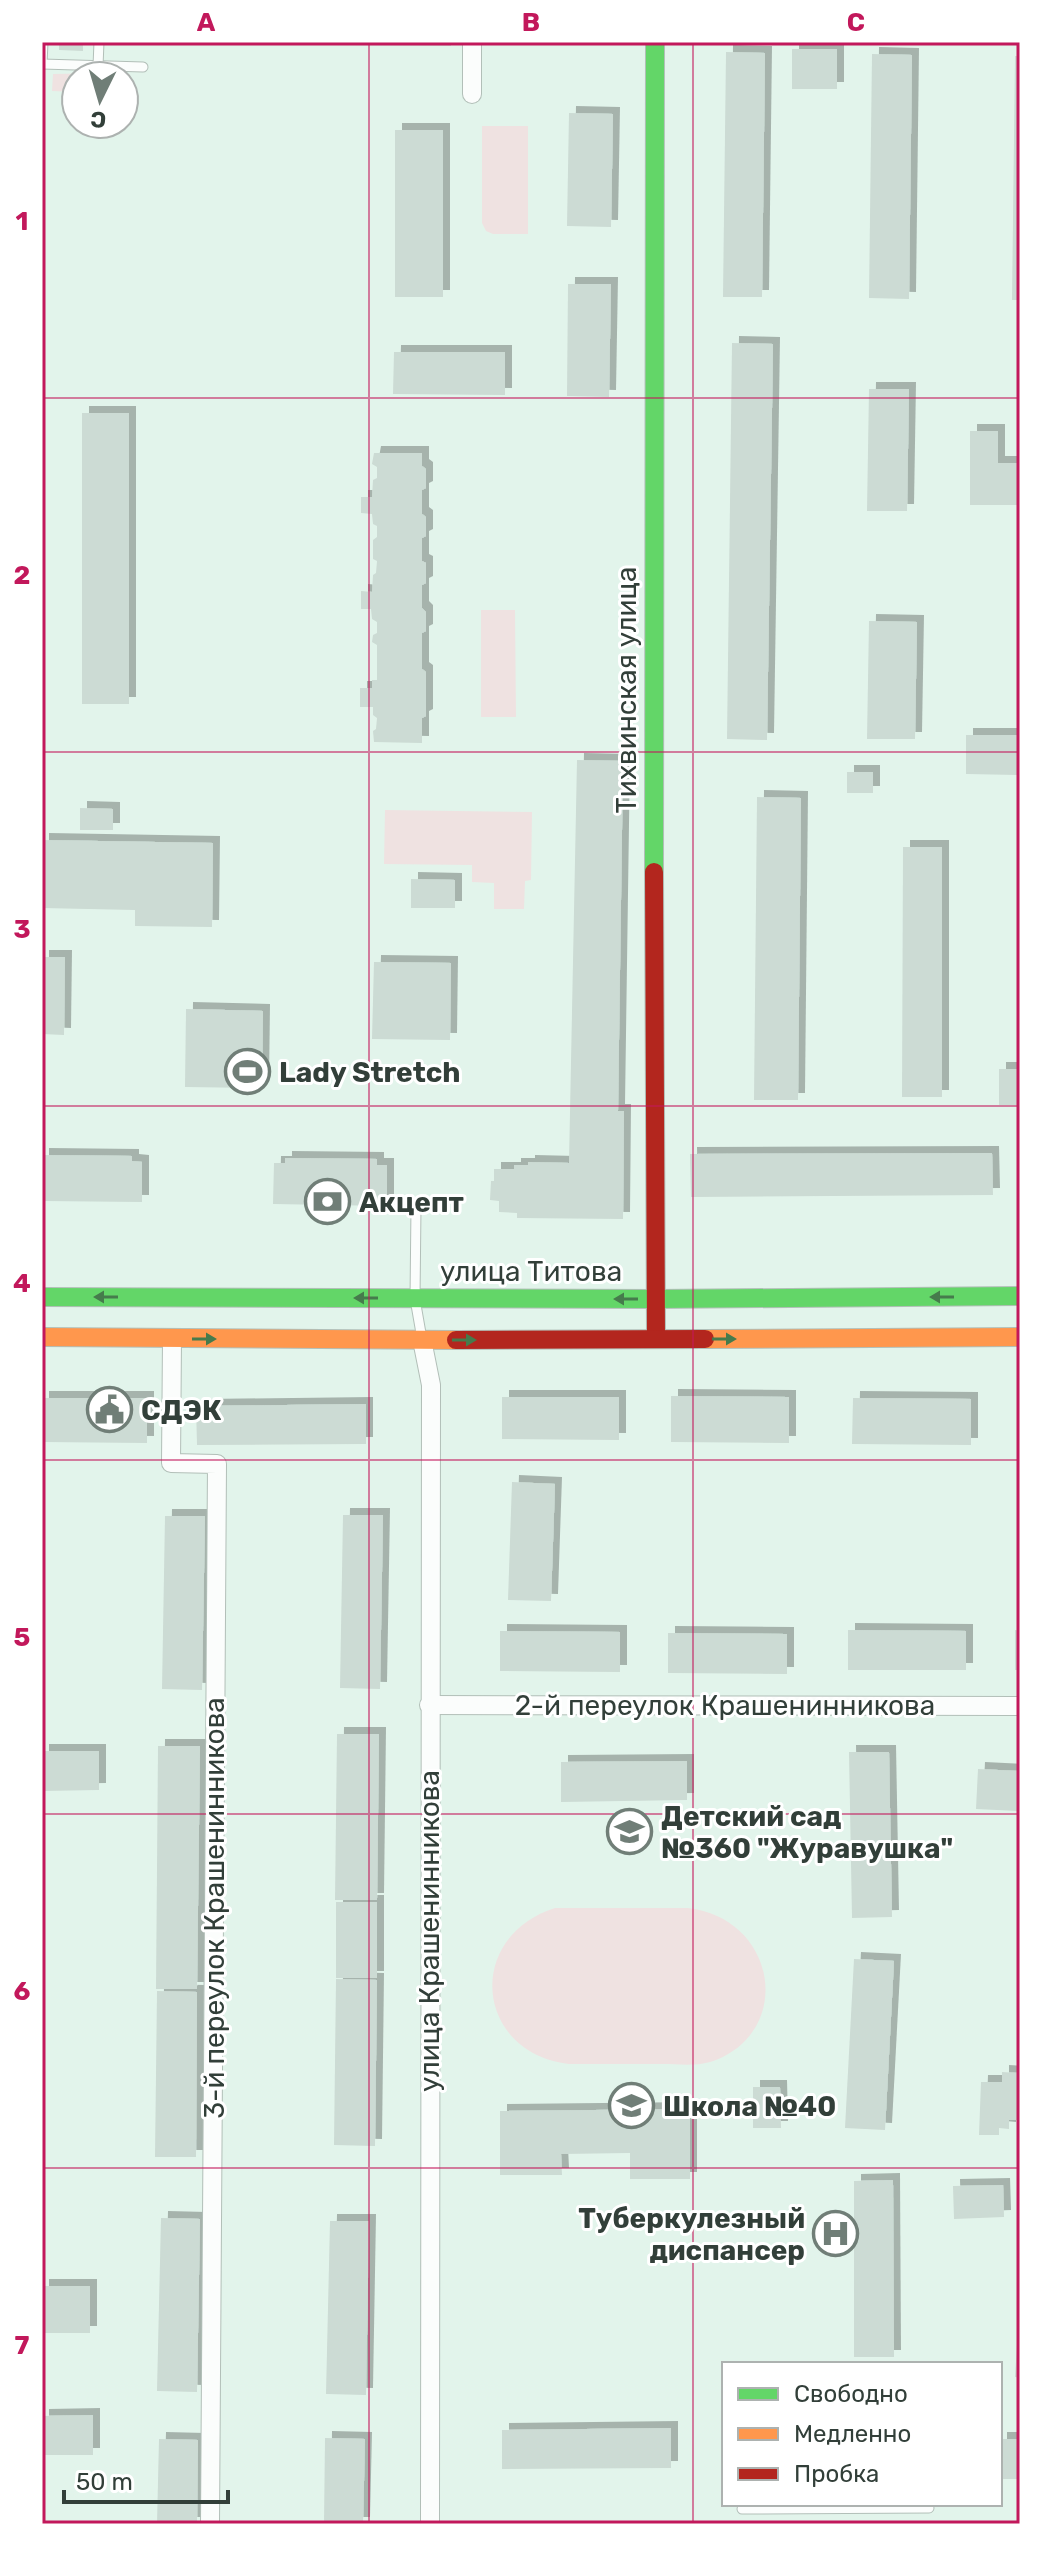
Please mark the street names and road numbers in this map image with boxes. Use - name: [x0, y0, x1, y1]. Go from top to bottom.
- street label: Тихвинская улица: [610, 567, 643, 813]
- street label: улица Титова: [440, 1255, 622, 1288]
- street label: 2-й переулок Крашенинникова: [515, 1689, 935, 1722]
- street label: 3-й переулок Крашенинникова: [198, 1697, 231, 2119]
- street label: улица Крашенинникова: [413, 1770, 446, 2092]

